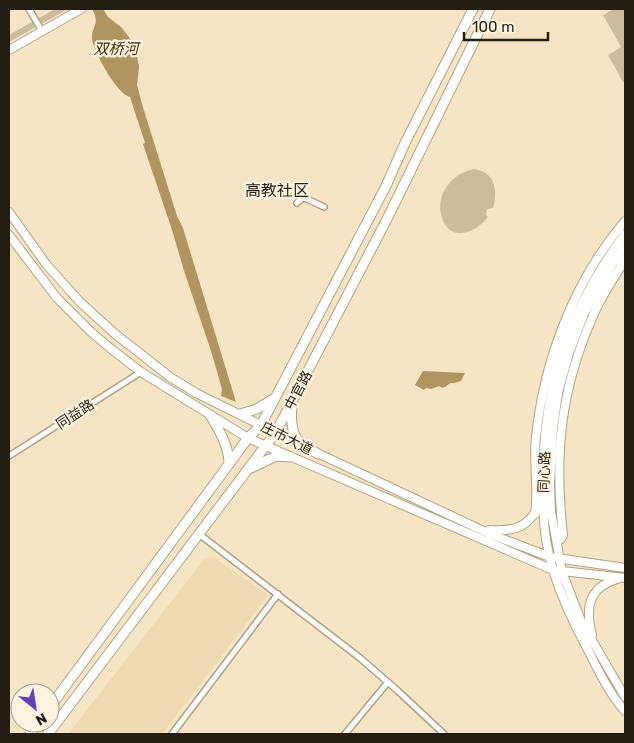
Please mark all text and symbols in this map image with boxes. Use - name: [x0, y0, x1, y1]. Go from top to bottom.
- scale bar: [464, 10, 548, 42]
- text: 100 m: [472, 18, 514, 36]
- water label: 双桥河: [93, 40, 141, 58]
- district label: 高教社区: [245, 181, 309, 200]
- street label: 中官路: [281, 368, 316, 413]
- street label: 同益路: [53, 396, 98, 433]
- street label: 庄市大道: [258, 418, 316, 459]
- street label: 同心路: [535, 451, 554, 493]
- north arrow: [10, 683, 60, 733]
- text: N: [33, 709, 50, 729]

